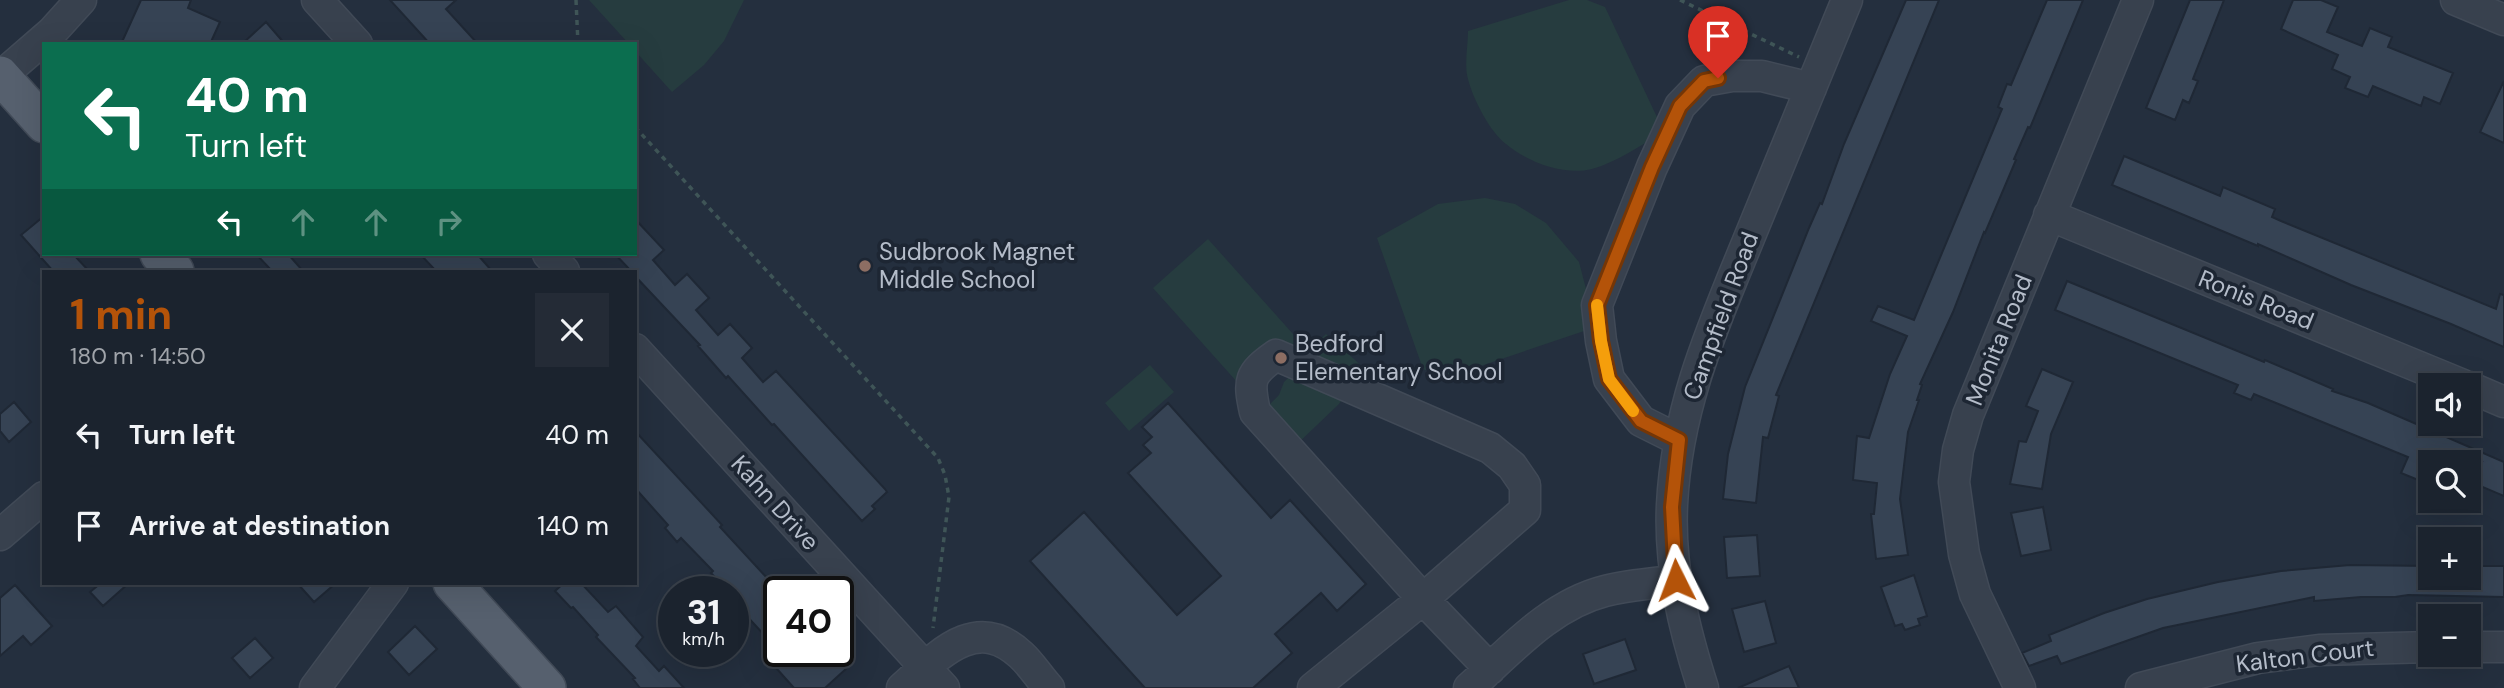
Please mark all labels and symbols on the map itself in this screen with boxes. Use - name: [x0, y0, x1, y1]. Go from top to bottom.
- pin: [1688, 6, 1748, 78]
- street label: Campfield Road: [1676, 228, 1765, 404]
- place label: Sudbrook Magnet Middle School: [879, 236, 1075, 295]
- marker: Sudbrook Magnet Middle School: [857, 258, 873, 274]
- street label: Ronis Road: [2194, 262, 2318, 337]
- street label: Monita Road: [1958, 270, 2039, 410]
- place label: Bedford Elementary School: [1295, 328, 1503, 387]
- marker: Bedford Elementary School: [1273, 350, 1289, 366]
- street label: Kahn Drive: [725, 449, 826, 557]
- position arrow: [1639, 543, 1713, 617]
- speed limit sign: 40: [763, 576, 854, 667]
- street label: Kalton Court: [2234, 632, 2376, 679]

